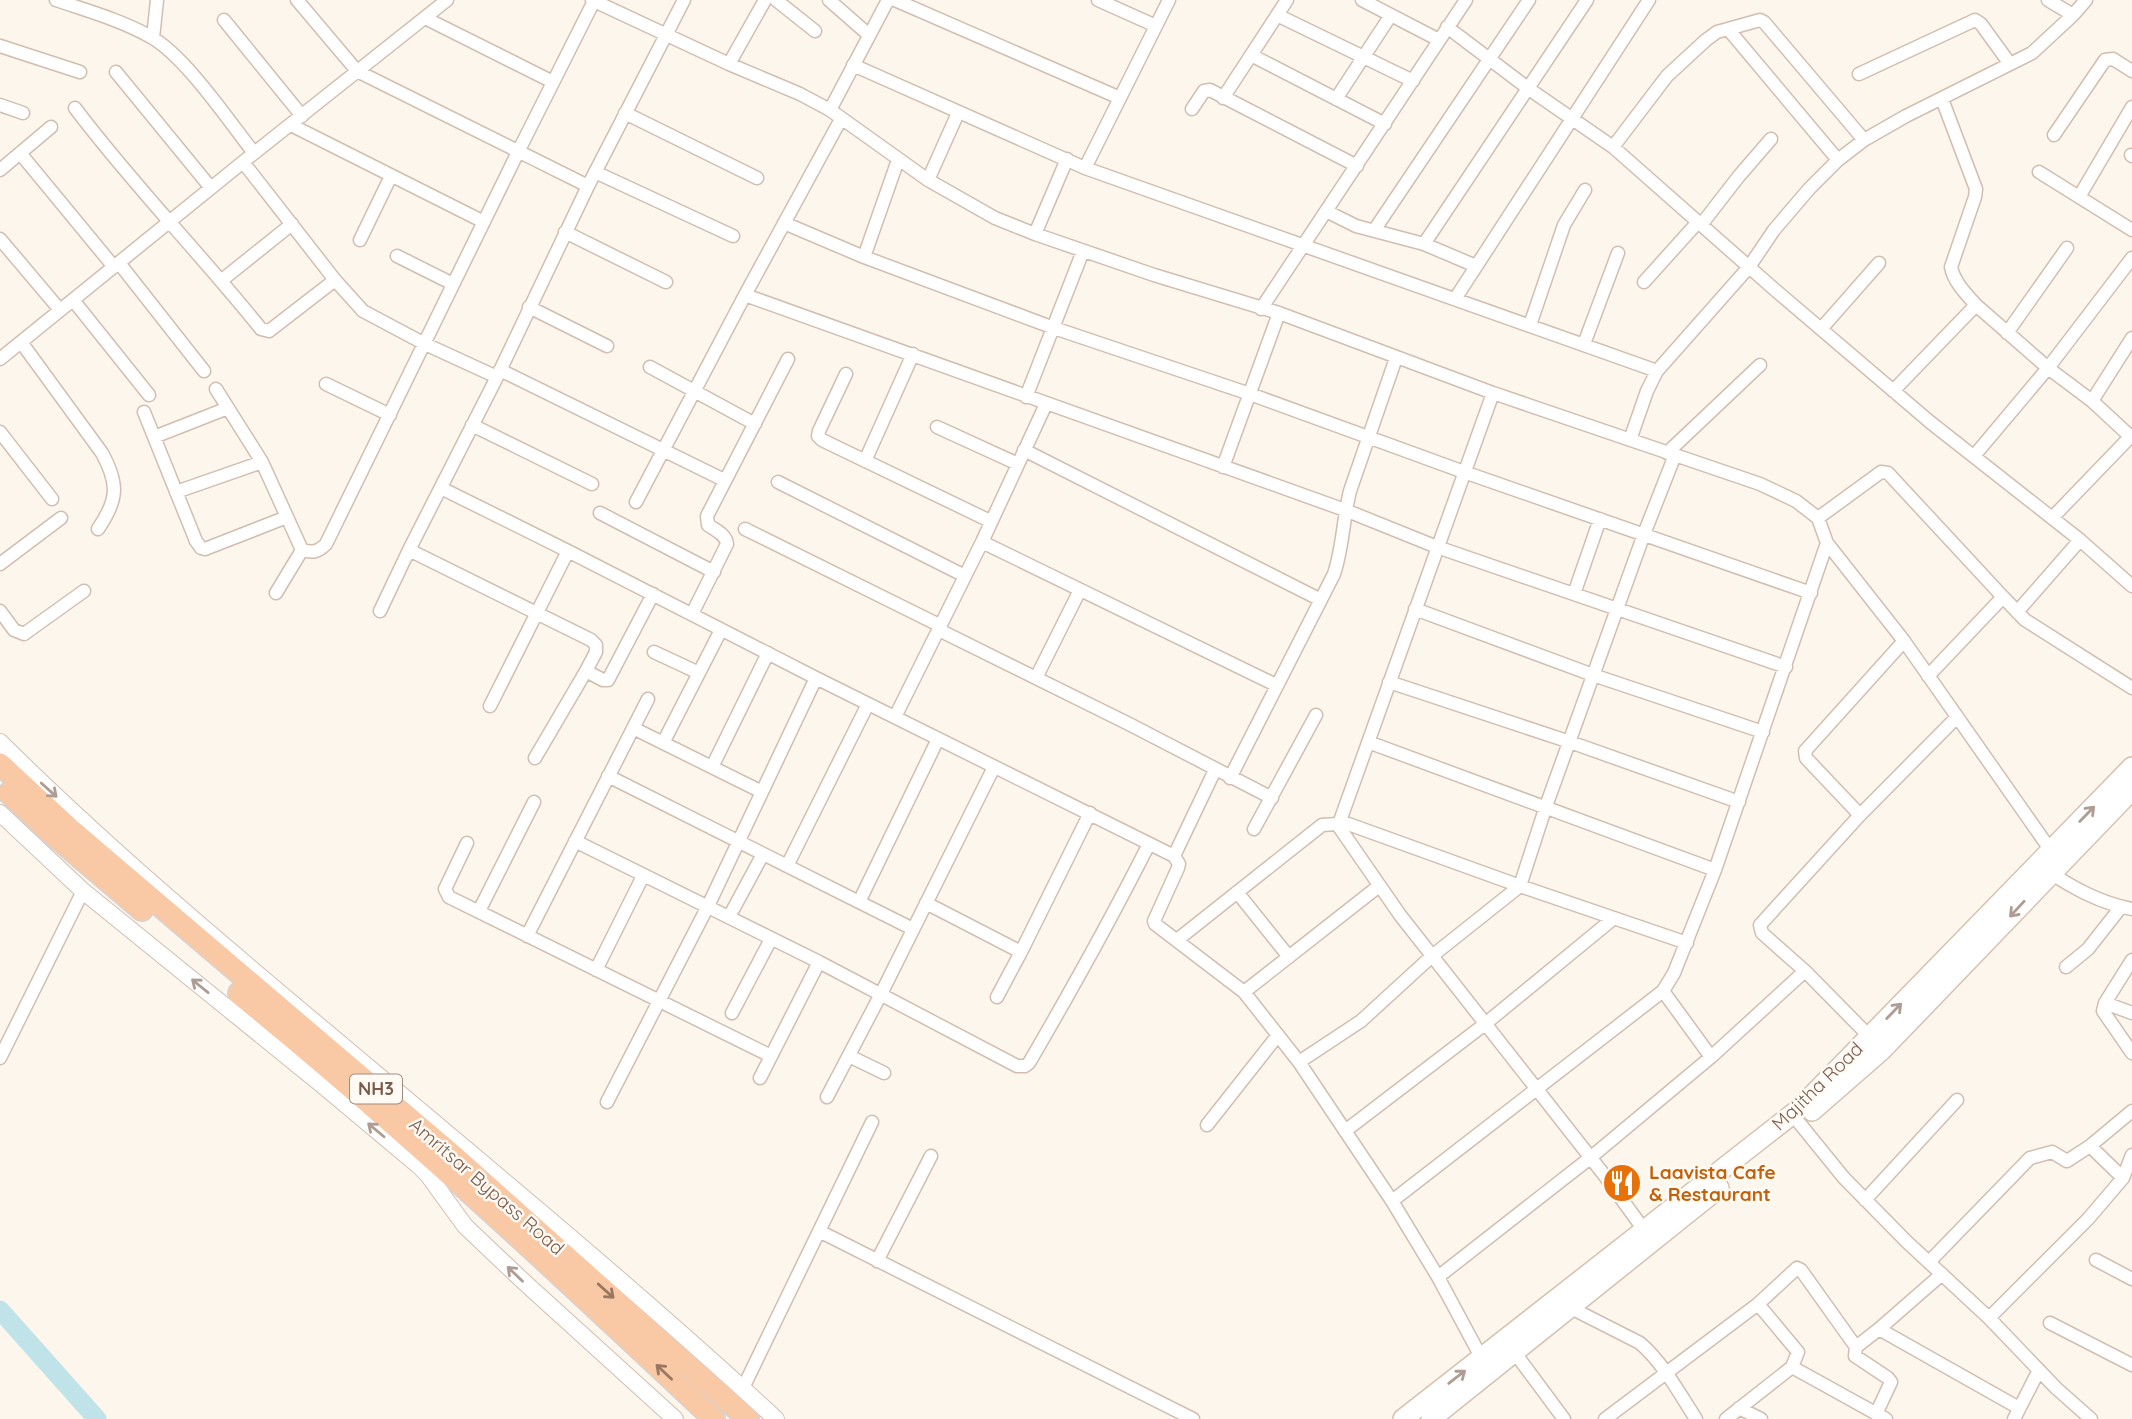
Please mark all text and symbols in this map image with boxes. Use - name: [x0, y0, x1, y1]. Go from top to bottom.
- one-way arrow: [40, 782, 58, 798]
- one-way arrow: [2078, 805, 2095, 822]
- one-way arrow: [2008, 901, 2025, 918]
- one-way arrow: [192, 978, 210, 993]
- one-way arrow: [1885, 1003, 1902, 1020]
- street label: Majitha Road: [1766, 1037, 1868, 1135]
- road number: NH3: [350, 1074, 402, 1104]
- street label: Amritsar Bypass Road: [405, 1112, 569, 1260]
- one-way arrow: [368, 1122, 386, 1138]
- place label: Laavista Cafe & Restaurant: [1649, 1160, 1776, 1206]
- restaurant icon: Laavista Cafe & Restaurant: [1601, 1162, 1643, 1204]
- one-way arrow: [507, 1266, 524, 1283]
- one-way arrow: [597, 1283, 615, 1299]
- one-way arrow: [656, 1364, 673, 1381]
- one-way arrow: [1447, 1369, 1465, 1384]

